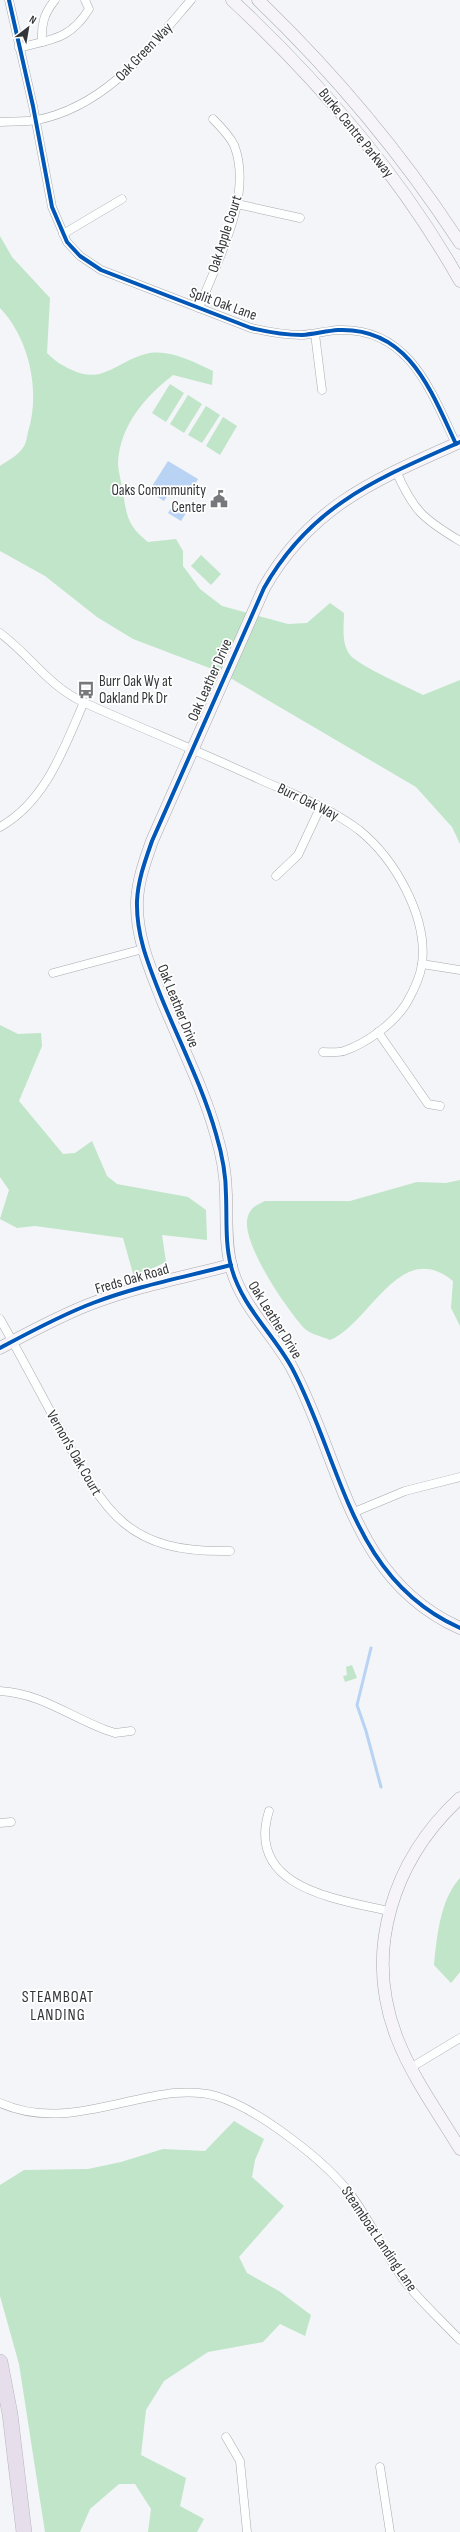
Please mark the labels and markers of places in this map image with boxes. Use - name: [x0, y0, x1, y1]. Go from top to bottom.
- place label: Oaks Commmunity Center: [112, 481, 207, 517]
- public building icon: Oaks Commmunity Center: [209, 489, 229, 509]
- place label: Burr Oak Wy at Oakland Pk Dr: [99, 672, 173, 708]
- bus stop icon: Burr Oak Wy at Oakland Pk Dr: [76, 680, 96, 700]

